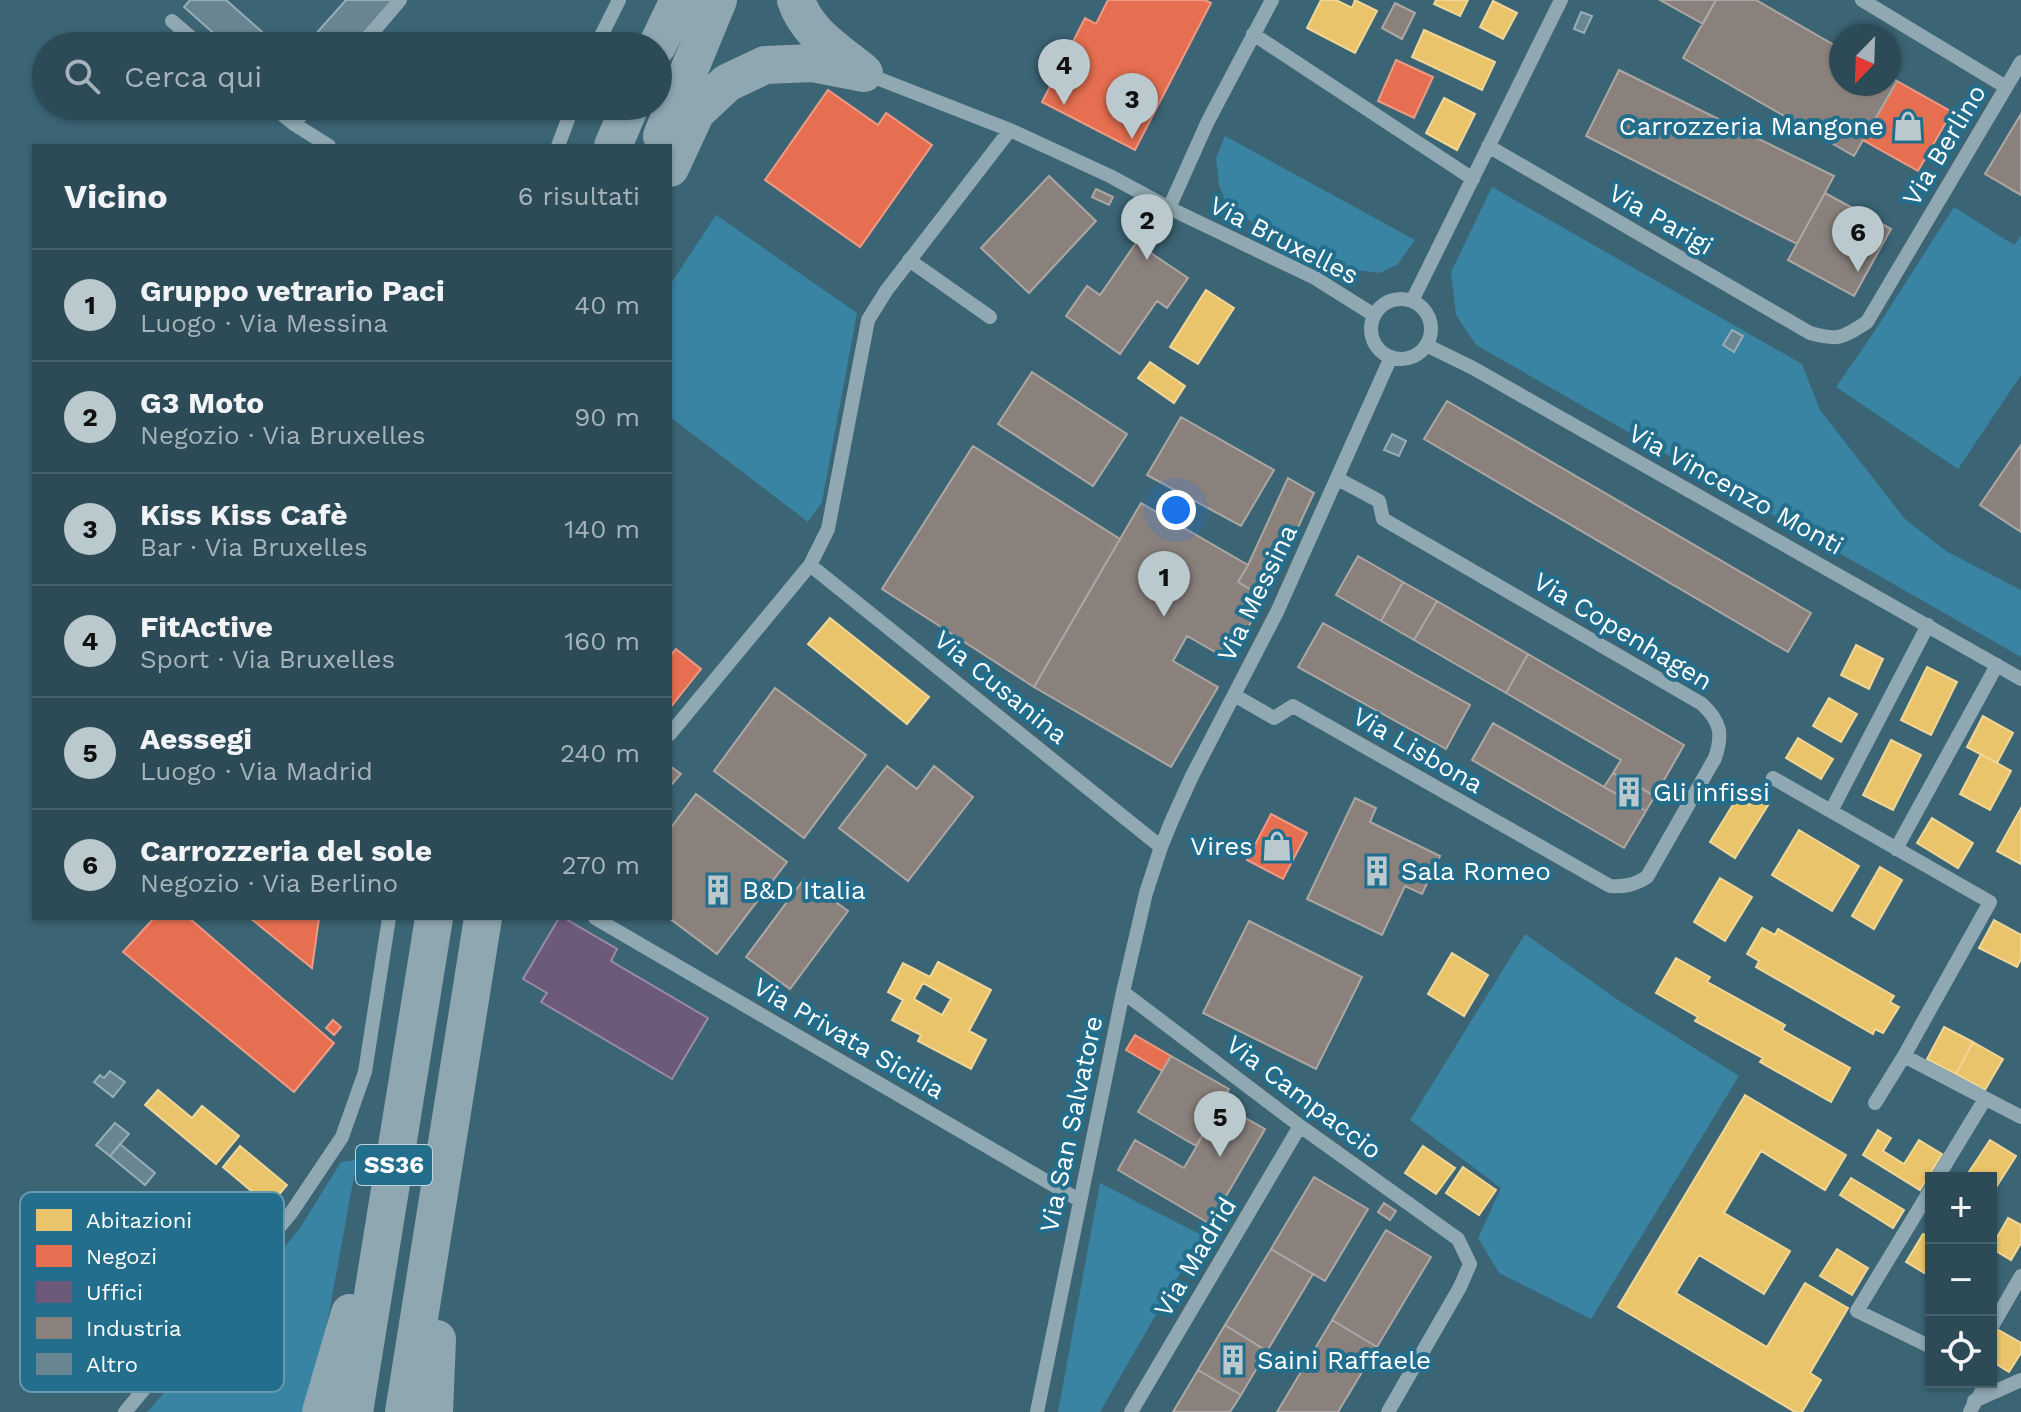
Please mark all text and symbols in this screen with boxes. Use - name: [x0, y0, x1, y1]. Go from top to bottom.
- north arrow: [1829, 24, 1901, 96]
- search box: [32, 32, 672, 120]
- pin: 4: [1038, 39, 1090, 105]
- icon: search: [60, 54, 104, 98]
- text: Cerca qui: [124, 59, 262, 94]
- pin: 3: [1106, 73, 1158, 139]
- street label: Via Berlino: [1896, 79, 1992, 211]
- shop icon: Carrozzeria Mangone: [1891, 109, 1925, 143]
- place label: Carrozzeria Mangone: [1619, 111, 1884, 141]
- text: Vicino: [64, 176, 168, 216]
- street label: Via Parigi: [1603, 177, 1719, 261]
- text: 6 risultati: [518, 181, 640, 211]
- street label: Via Bruxelles: [1204, 190, 1364, 290]
- pin: 2: [1121, 194, 1173, 260]
- pin: 6: [1832, 206, 1884, 272]
- text: Gruppo vetrario Paci: [140, 273, 445, 308]
- text: 1: [84, 290, 96, 320]
- text: 40 m: [574, 290, 640, 320]
- text: Luogo · Via Messina: [140, 308, 388, 338]
- text: G3 Moto: [140, 385, 264, 420]
- text: 2: [82, 402, 98, 432]
- text: 90 m: [574, 402, 640, 432]
- street label: Via Vincenzo Monti: [1623, 417, 1849, 561]
- text: Negozio · Via Bruxelles: [140, 420, 426, 450]
- your location: [1156, 490, 1196, 530]
- text: Kiss Kiss Cafè: [140, 497, 348, 532]
- text: 3: [82, 514, 98, 544]
- text: 140 m: [564, 514, 640, 544]
- street label: Via Messina: [1211, 519, 1303, 666]
- text: Bar · Via Bruxelles: [140, 532, 368, 562]
- pin: 1: [1138, 551, 1190, 617]
- street label: Via Copenhagen: [1528, 566, 1718, 696]
- text: FitActive: [140, 609, 273, 644]
- street label: Via Cusanina: [928, 624, 1074, 750]
- text: 4: [82, 626, 98, 656]
- text: 160 m: [564, 626, 640, 656]
- text: Sport · Via Bruxelles: [140, 644, 395, 674]
- street label: Via Lisbona: [1347, 701, 1489, 800]
- text: Aessegi: [140, 721, 252, 756]
- text: 5: [82, 738, 98, 768]
- text: 240 m: [560, 738, 640, 768]
- text: Luogo · Via Madrid: [140, 756, 373, 786]
- building icon: Gli infissi: [1612, 775, 1646, 809]
- place label: Gli infissi: [1653, 777, 1770, 807]
- shop icon: Vires: [1260, 829, 1294, 863]
- place label: Vires: [1190, 831, 1253, 861]
- text: Carrozzeria del sole: [140, 833, 432, 868]
- text: 6: [82, 850, 98, 880]
- text: 270 m: [561, 850, 640, 880]
- building icon: Sala Romeo: [1360, 854, 1394, 888]
- place label: Sala Romeo: [1401, 856, 1551, 886]
- text: Negozio · Via Berlino: [140, 868, 398, 898]
- building icon: B&D Italia: [701, 873, 735, 907]
- place label: B&D Italia: [742, 875, 866, 905]
- street label: Via Privata Sicilia: [748, 971, 950, 1105]
- street label: Via San Salvatore: [1033, 1013, 1109, 1235]
- street label: Via Campaccio: [1220, 1029, 1388, 1165]
- pin: 5: [1194, 1091, 1246, 1157]
- road number: SS36: [356, 1145, 432, 1185]
- map controls: [1925, 1172, 1997, 1388]
- button: +: [1925, 1172, 1997, 1244]
- legend: [20, 1192, 284, 1392]
- street label: Via Madrid: [1148, 1192, 1242, 1322]
- text: Abitazioni: [86, 1208, 192, 1233]
- text: Negozi: [86, 1244, 157, 1269]
- button: −: [1925, 1244, 1997, 1316]
- text: Uffici: [86, 1280, 143, 1305]
- text: Industria: [86, 1316, 181, 1341]
- button: locate: [1925, 1316, 1997, 1388]
- building icon: Saini Raffaele: [1216, 1343, 1250, 1377]
- place label: Saini Raffaele: [1257, 1345, 1431, 1375]
- text: Altro: [86, 1352, 138, 1377]

